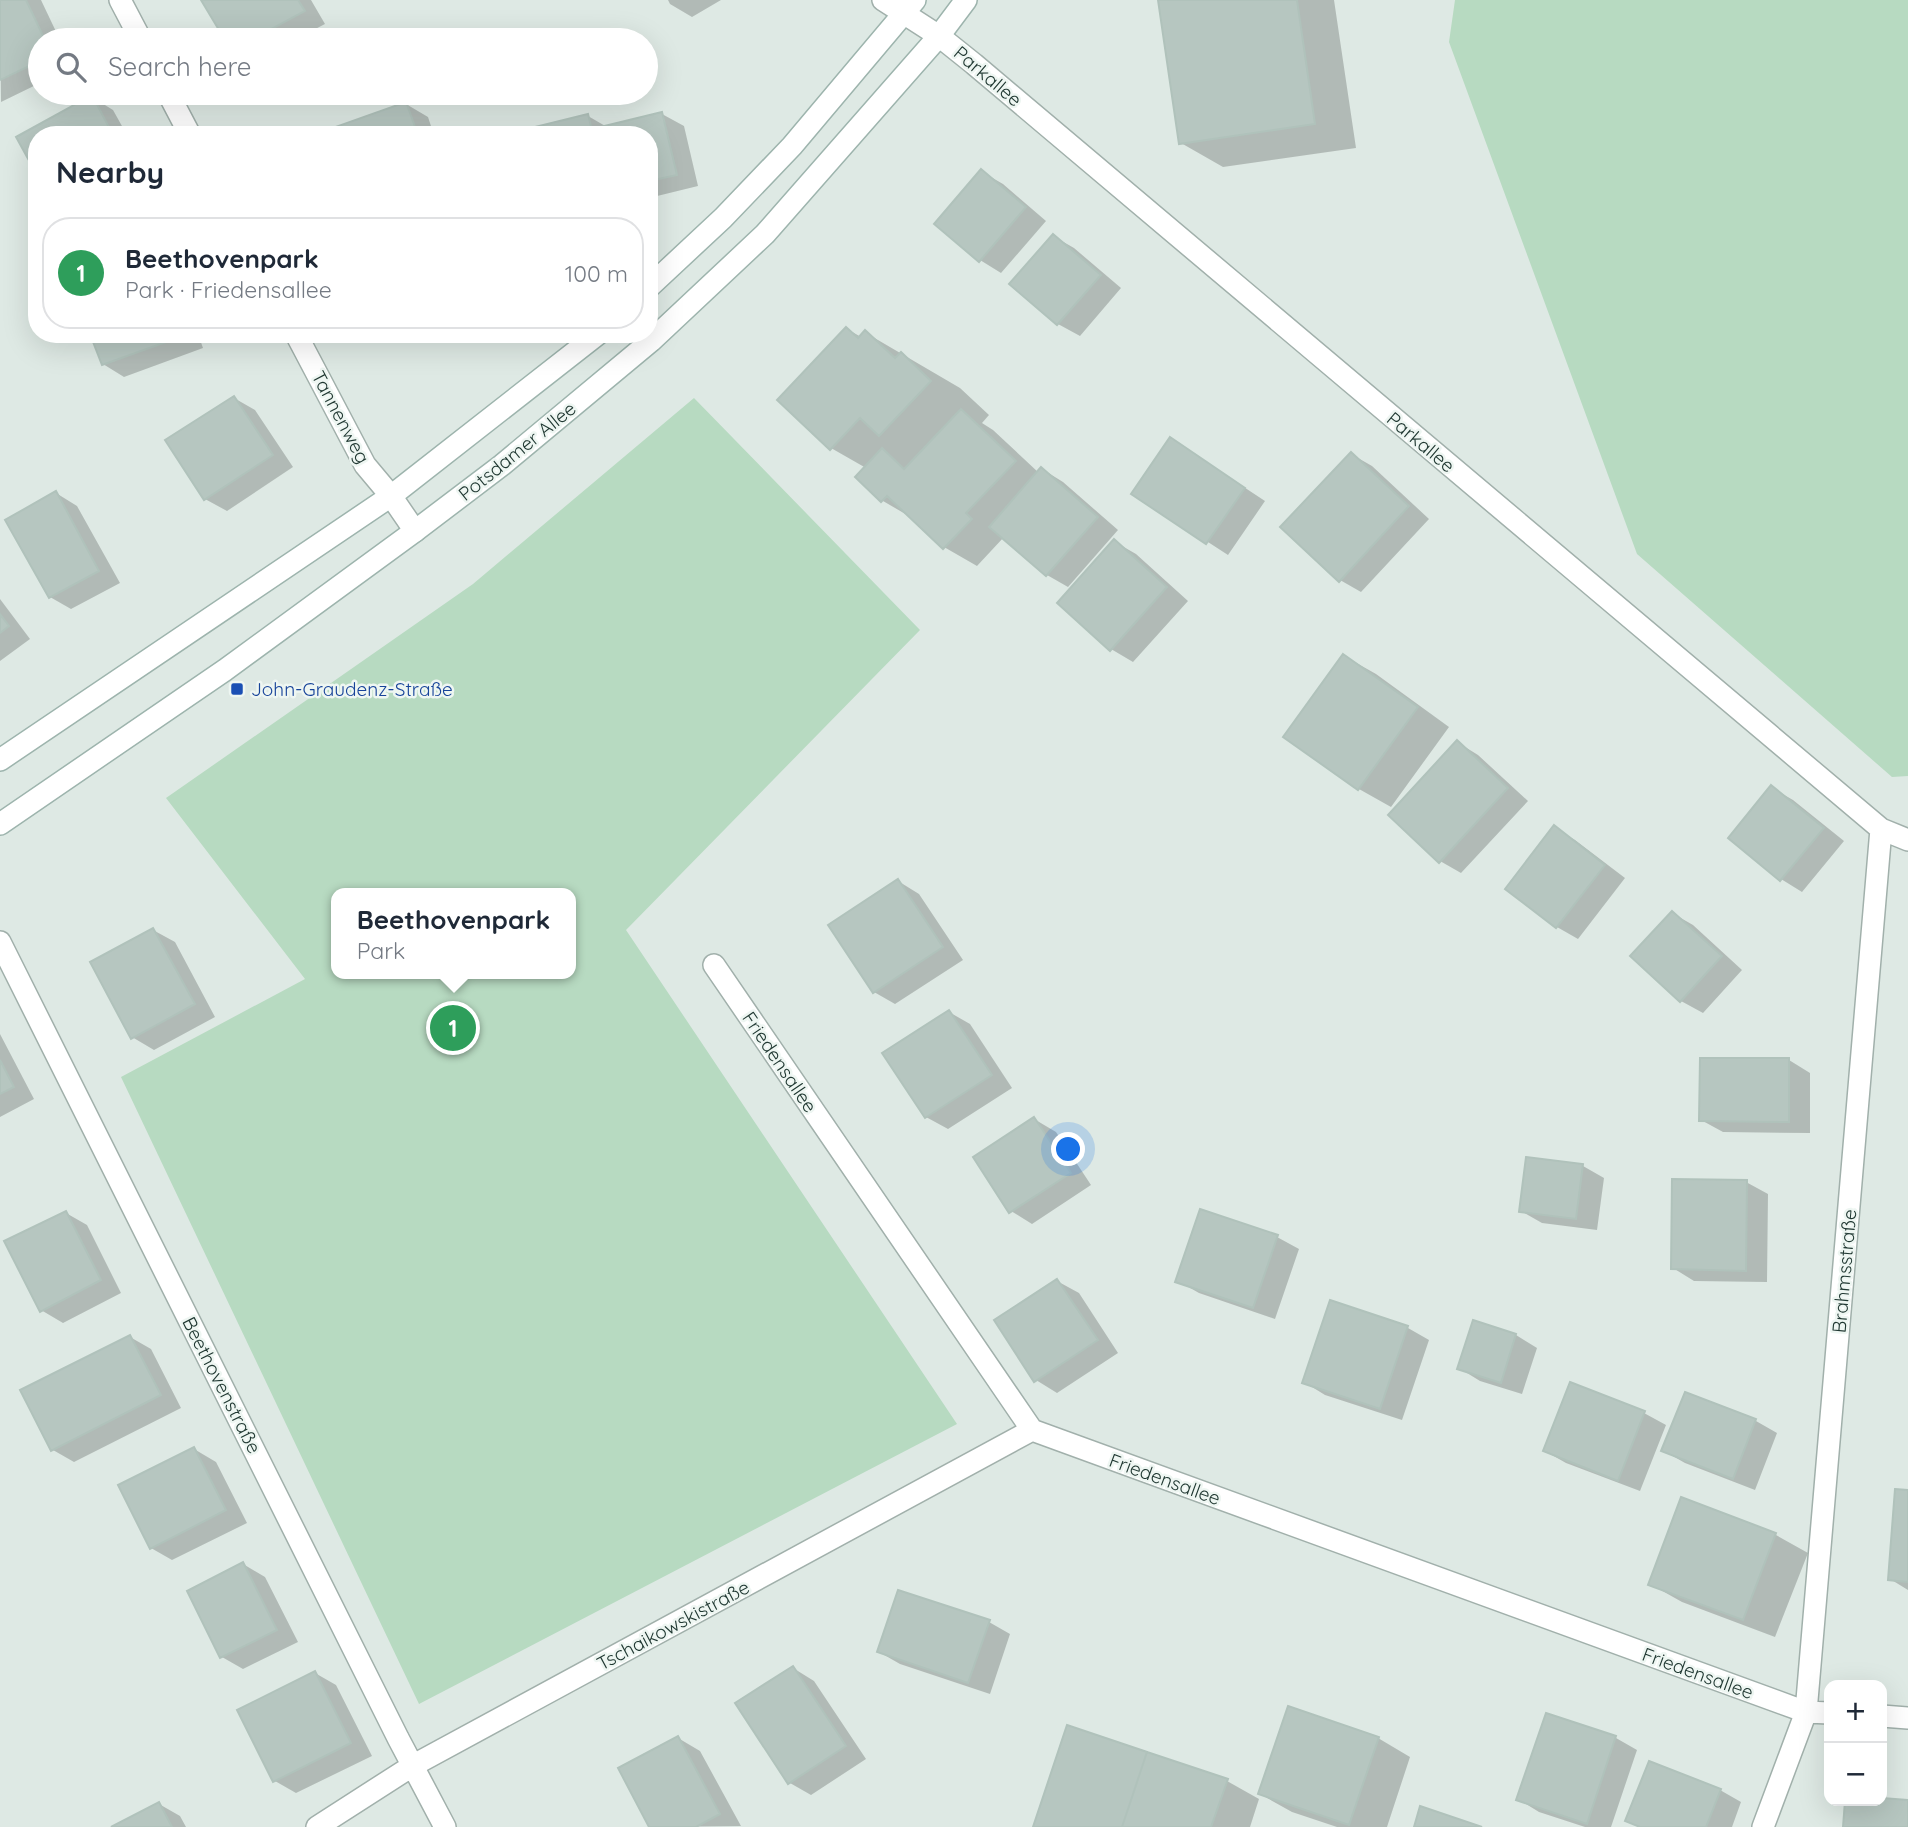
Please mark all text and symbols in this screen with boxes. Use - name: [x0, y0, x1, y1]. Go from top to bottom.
- search box: [28, 28, 658, 105]
- street label: Parkallee: [949, 41, 1027, 111]
- icon: search: [52, 48, 90, 86]
- text: Search here: [108, 50, 252, 83]
- text: Nearby: [56, 153, 164, 191]
- text: Beethovenpark: [125, 242, 319, 275]
- text: 1: [77, 259, 85, 288]
- text: 100 m: [565, 259, 628, 288]
- text: Park · Friedensallee: [125, 275, 332, 304]
- street label: Tannenweg: [307, 367, 375, 467]
- street label: Potsdamer Allee: [453, 396, 581, 506]
- street label: Parkallee: [1382, 407, 1460, 477]
- place label: John-Graudenz-Straße: [251, 677, 453, 701]
- marker: John-Graudenz-Straße: [229, 681, 245, 697]
- popup: [331, 888, 576, 979]
- text: Beethovenpark: [357, 903, 550, 936]
- text: Park: [357, 936, 405, 965]
- pin: 1: [430, 1002, 476, 1054]
- street label: Friedensallee: [737, 1007, 823, 1117]
- your location: [1051, 1132, 1085, 1166]
- street label: Brahmsstraße: [1827, 1208, 1861, 1334]
- street label: Beethovenstraße: [177, 1313, 267, 1457]
- street label: Friedensallee: [1106, 1448, 1224, 1510]
- street label: Tschaikowskistraße: [593, 1575, 753, 1675]
- street label: Friedensallee: [1639, 1642, 1757, 1704]
- map controls: [1824, 1680, 1887, 1806]
- button: +: [1824, 1680, 1887, 1743]
- button: −: [1824, 1743, 1887, 1806]

